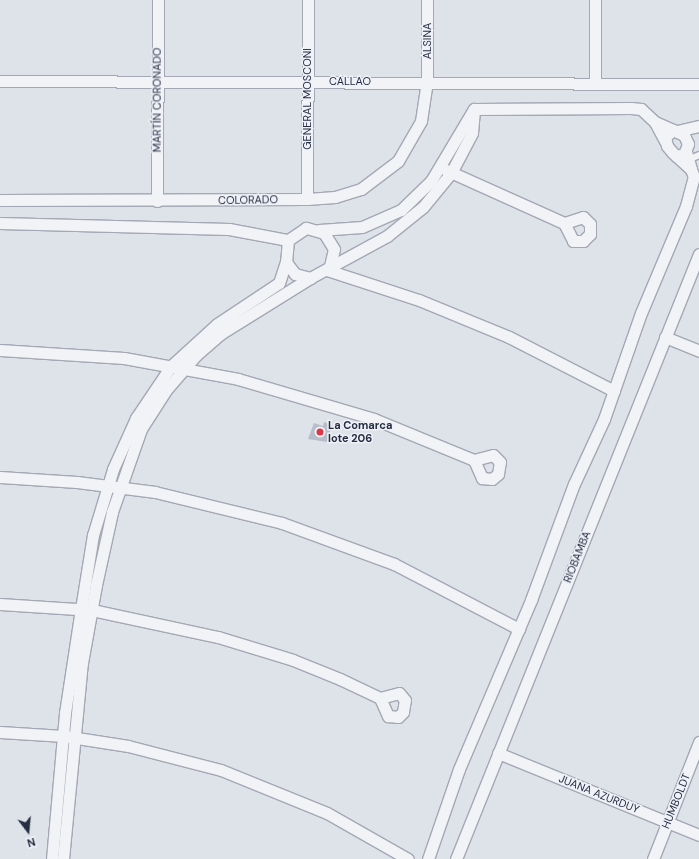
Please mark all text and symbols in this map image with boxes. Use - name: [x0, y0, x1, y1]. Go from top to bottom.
- street label: ALSINA: [420, 23, 434, 59]
- street label: MARTÍN CORONADO: [150, 48, 164, 152]
- street label: GENERAL MOSCONI: [300, 48, 314, 150]
- street label: CALLAO: [329, 74, 371, 88]
- street label: COLORADO: [218, 193, 278, 207]
- place label: La Comarca lote 206: [328, 419, 392, 445]
- marker: La Comarca lote 206: [315, 427, 325, 437]
- street label: RIOBAMBA: [561, 529, 593, 585]
- street label: JUANA AZURDUY: [557, 772, 641, 816]
- street label: HUMBOLDT: [659, 772, 693, 830]
- north arrow: [8, 811, 48, 851]
- text: N: [26, 835, 37, 850]

